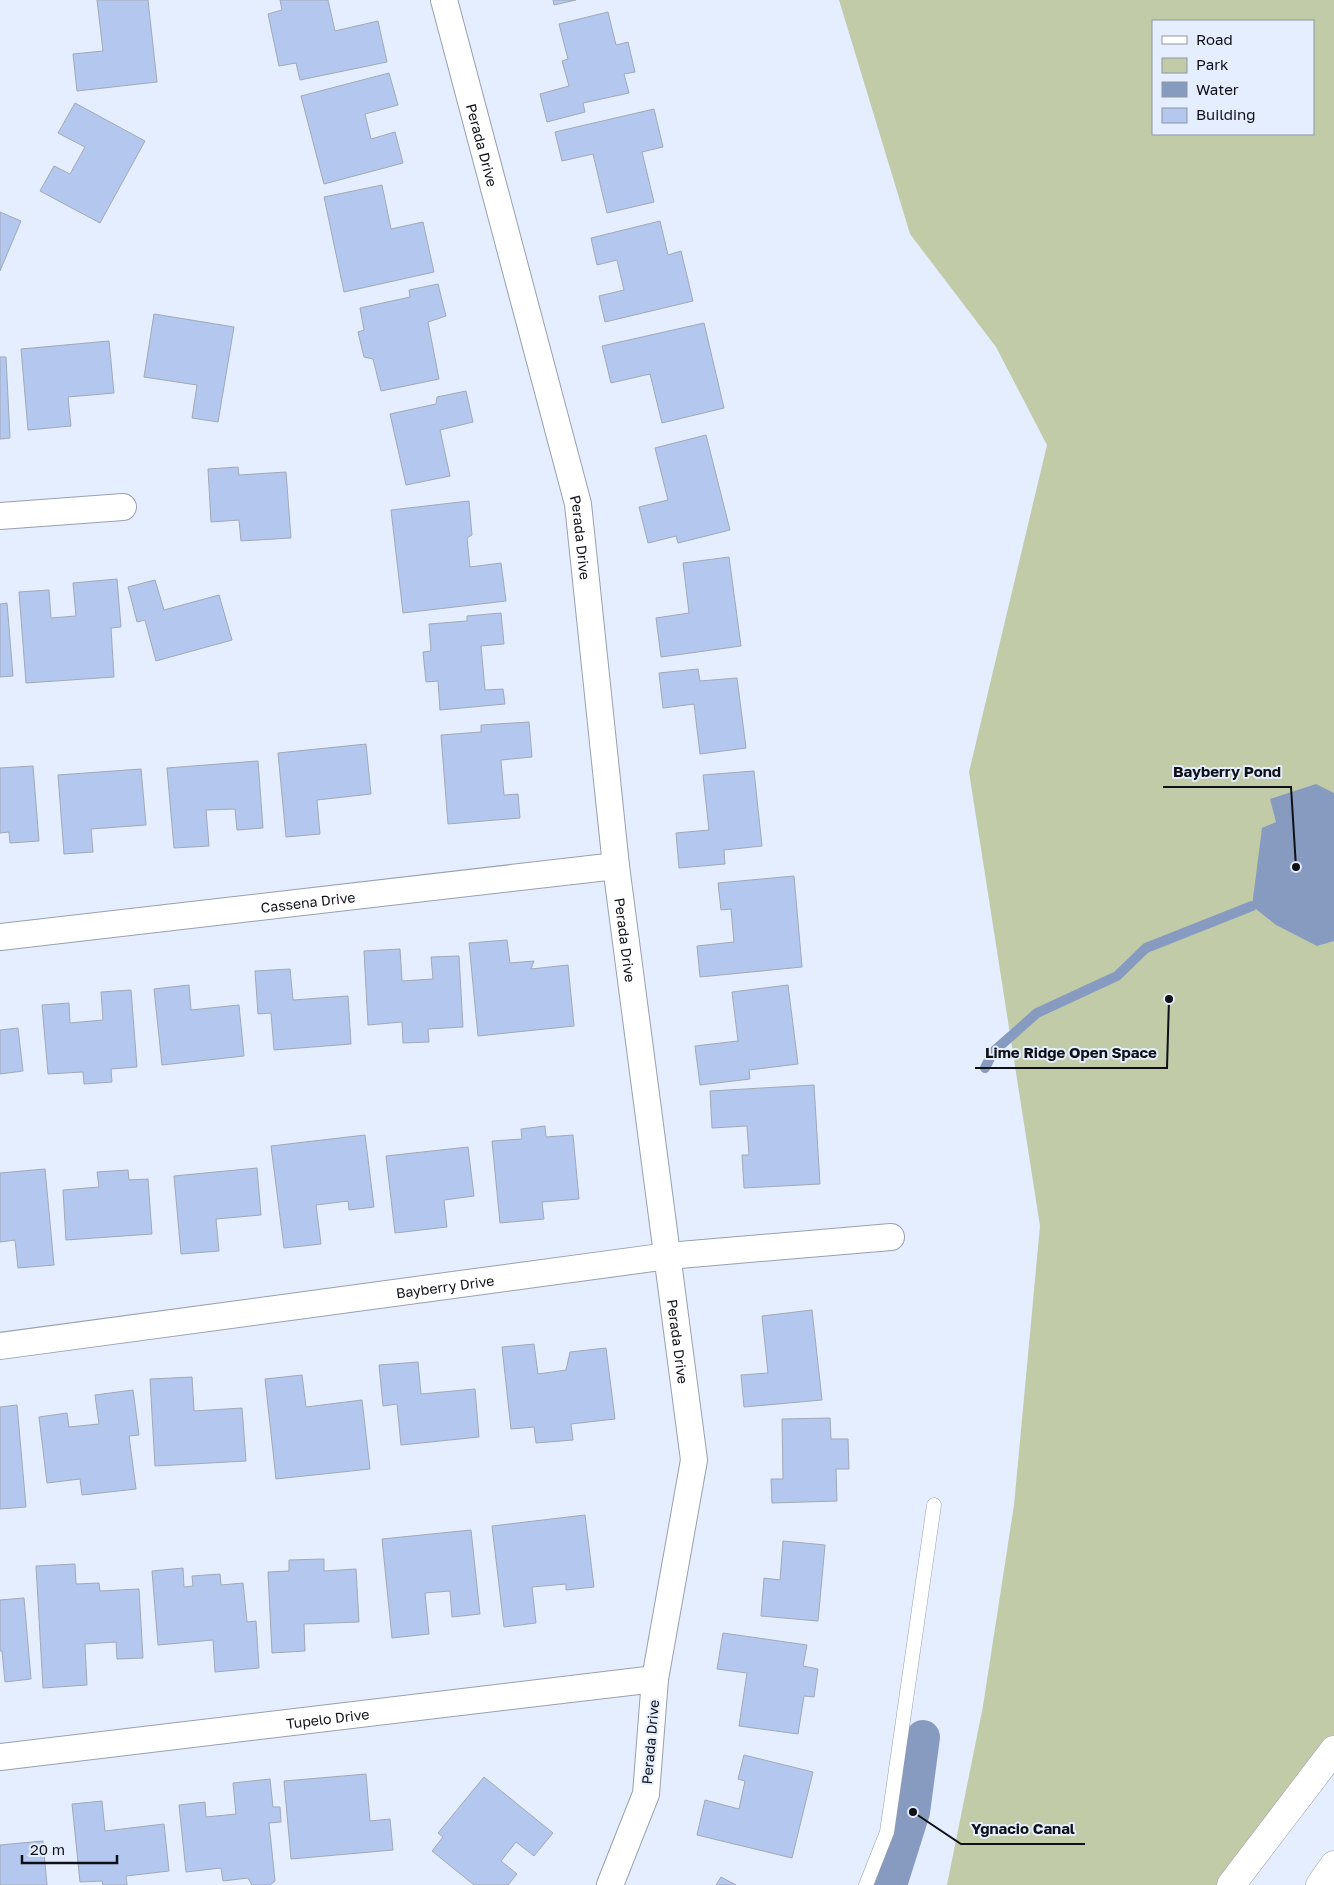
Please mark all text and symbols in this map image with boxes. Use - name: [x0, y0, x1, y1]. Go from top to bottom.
- legend: [1152, 20, 1314, 135]
- text: Road: [1196, 30, 1233, 48]
- text: Park: [1196, 55, 1229, 73]
- text: Water: [1196, 80, 1239, 98]
- street label: Perada Drive: [463, 102, 502, 188]
- text: Building: [1196, 105, 1256, 123]
- street label: Perada Drive: [567, 493, 594, 581]
- callout: Bayberry Pond: [1163, 757, 1291, 787]
- text: Bayberry Pond: [1173, 762, 1281, 780]
- street label: Cassena Drive: [260, 888, 356, 915]
- street label: Perada Drive: [612, 897, 640, 983]
- callout: Lime Ridge Open Space: [975, 1038, 1167, 1068]
- text: Lime Ridge Open Space: [985, 1043, 1157, 1061]
- street label: Bayberry Drive: [395, 1271, 495, 1301]
- street label: Perada Drive: [664, 1298, 692, 1385]
- street label: Perada Drive: [638, 1699, 662, 1785]
- street label: Tupelo Drive: [285, 1705, 370, 1731]
- callout: Ygnacio Canal: [961, 1814, 1085, 1844]
- text: Ygnacio Canal: [971, 1819, 1075, 1837]
- scale bar: [22, 1832, 118, 1864]
- text: 20 m: [30, 1840, 65, 1858]

